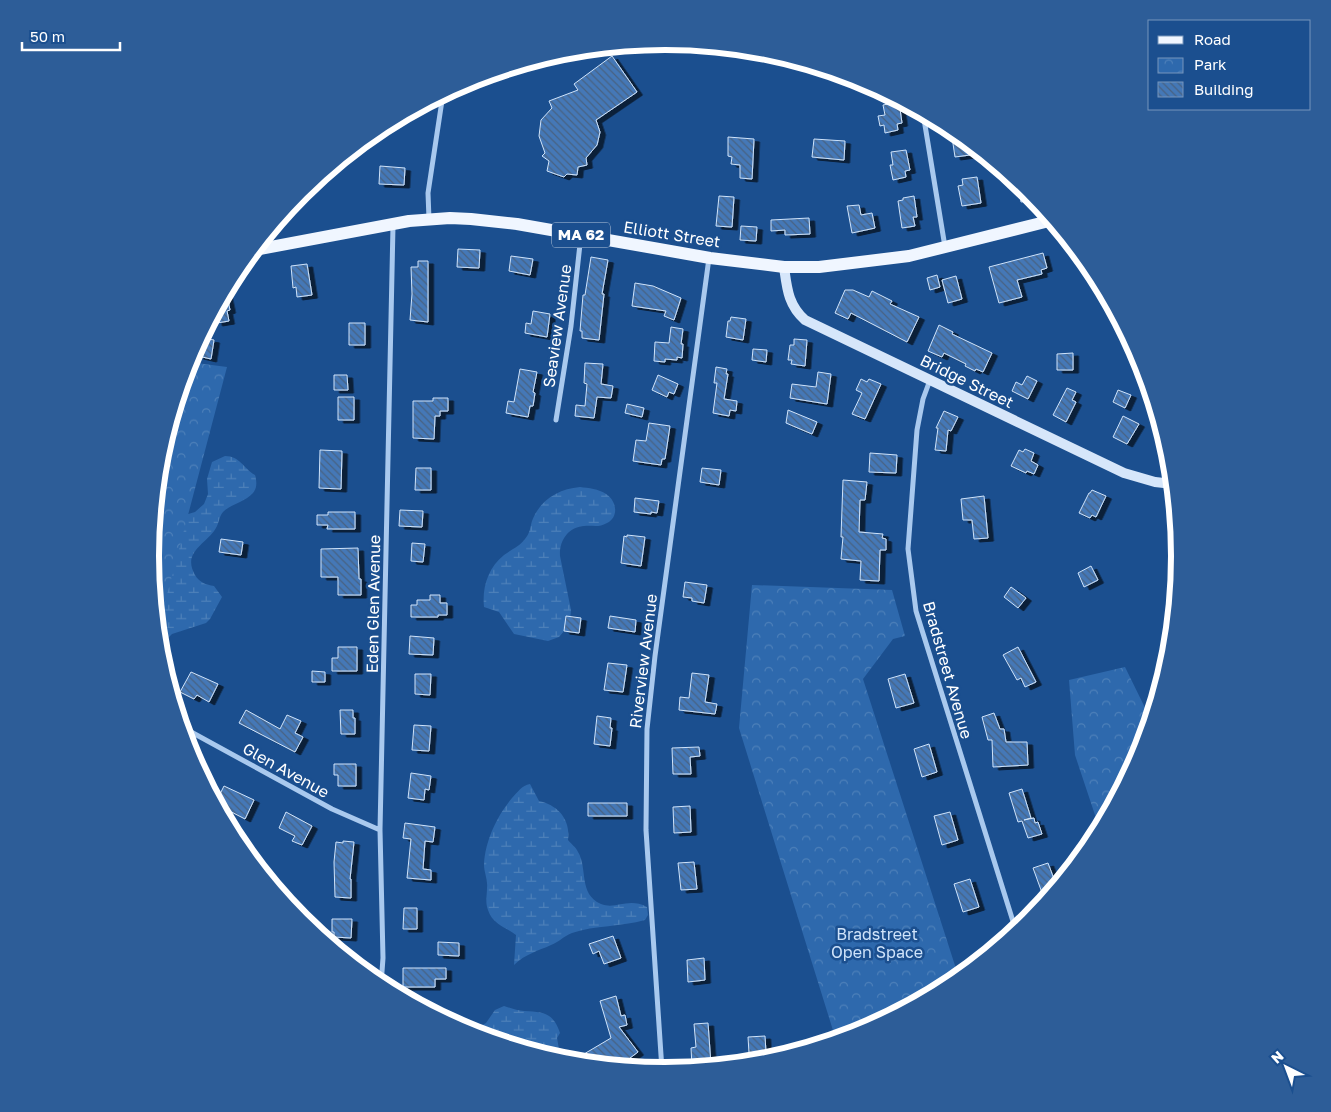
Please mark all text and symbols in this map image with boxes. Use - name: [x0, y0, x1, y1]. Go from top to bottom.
- scale bar: [22, 20, 120, 52]
- legend: [1148, 20, 1311, 110]
- text: 50 m: [30, 27, 65, 45]
- text: Road: [1194, 30, 1231, 48]
- text: Park: [1194, 55, 1227, 73]
- text: Building: [1194, 80, 1254, 98]
- street label: Elliott Street: [622, 216, 722, 252]
- road number: MA 62: [552, 222, 610, 248]
- street label: Seaview Avenue: [538, 263, 576, 389]
- street label: Bridge Street: [917, 350, 1017, 412]
- street label: Eden Glen Avenue: [362, 535, 384, 673]
- street label: Riverview Avenue: [625, 592, 661, 730]
- street label: Bradstreet Avenue: [919, 599, 977, 741]
- street label: Glen Avenue: [239, 738, 333, 802]
- park label: Bradstreet Open Space: [831, 924, 923, 962]
- north arrow: [1261, 1042, 1311, 1092]
- text: N: [1267, 1047, 1287, 1067]

